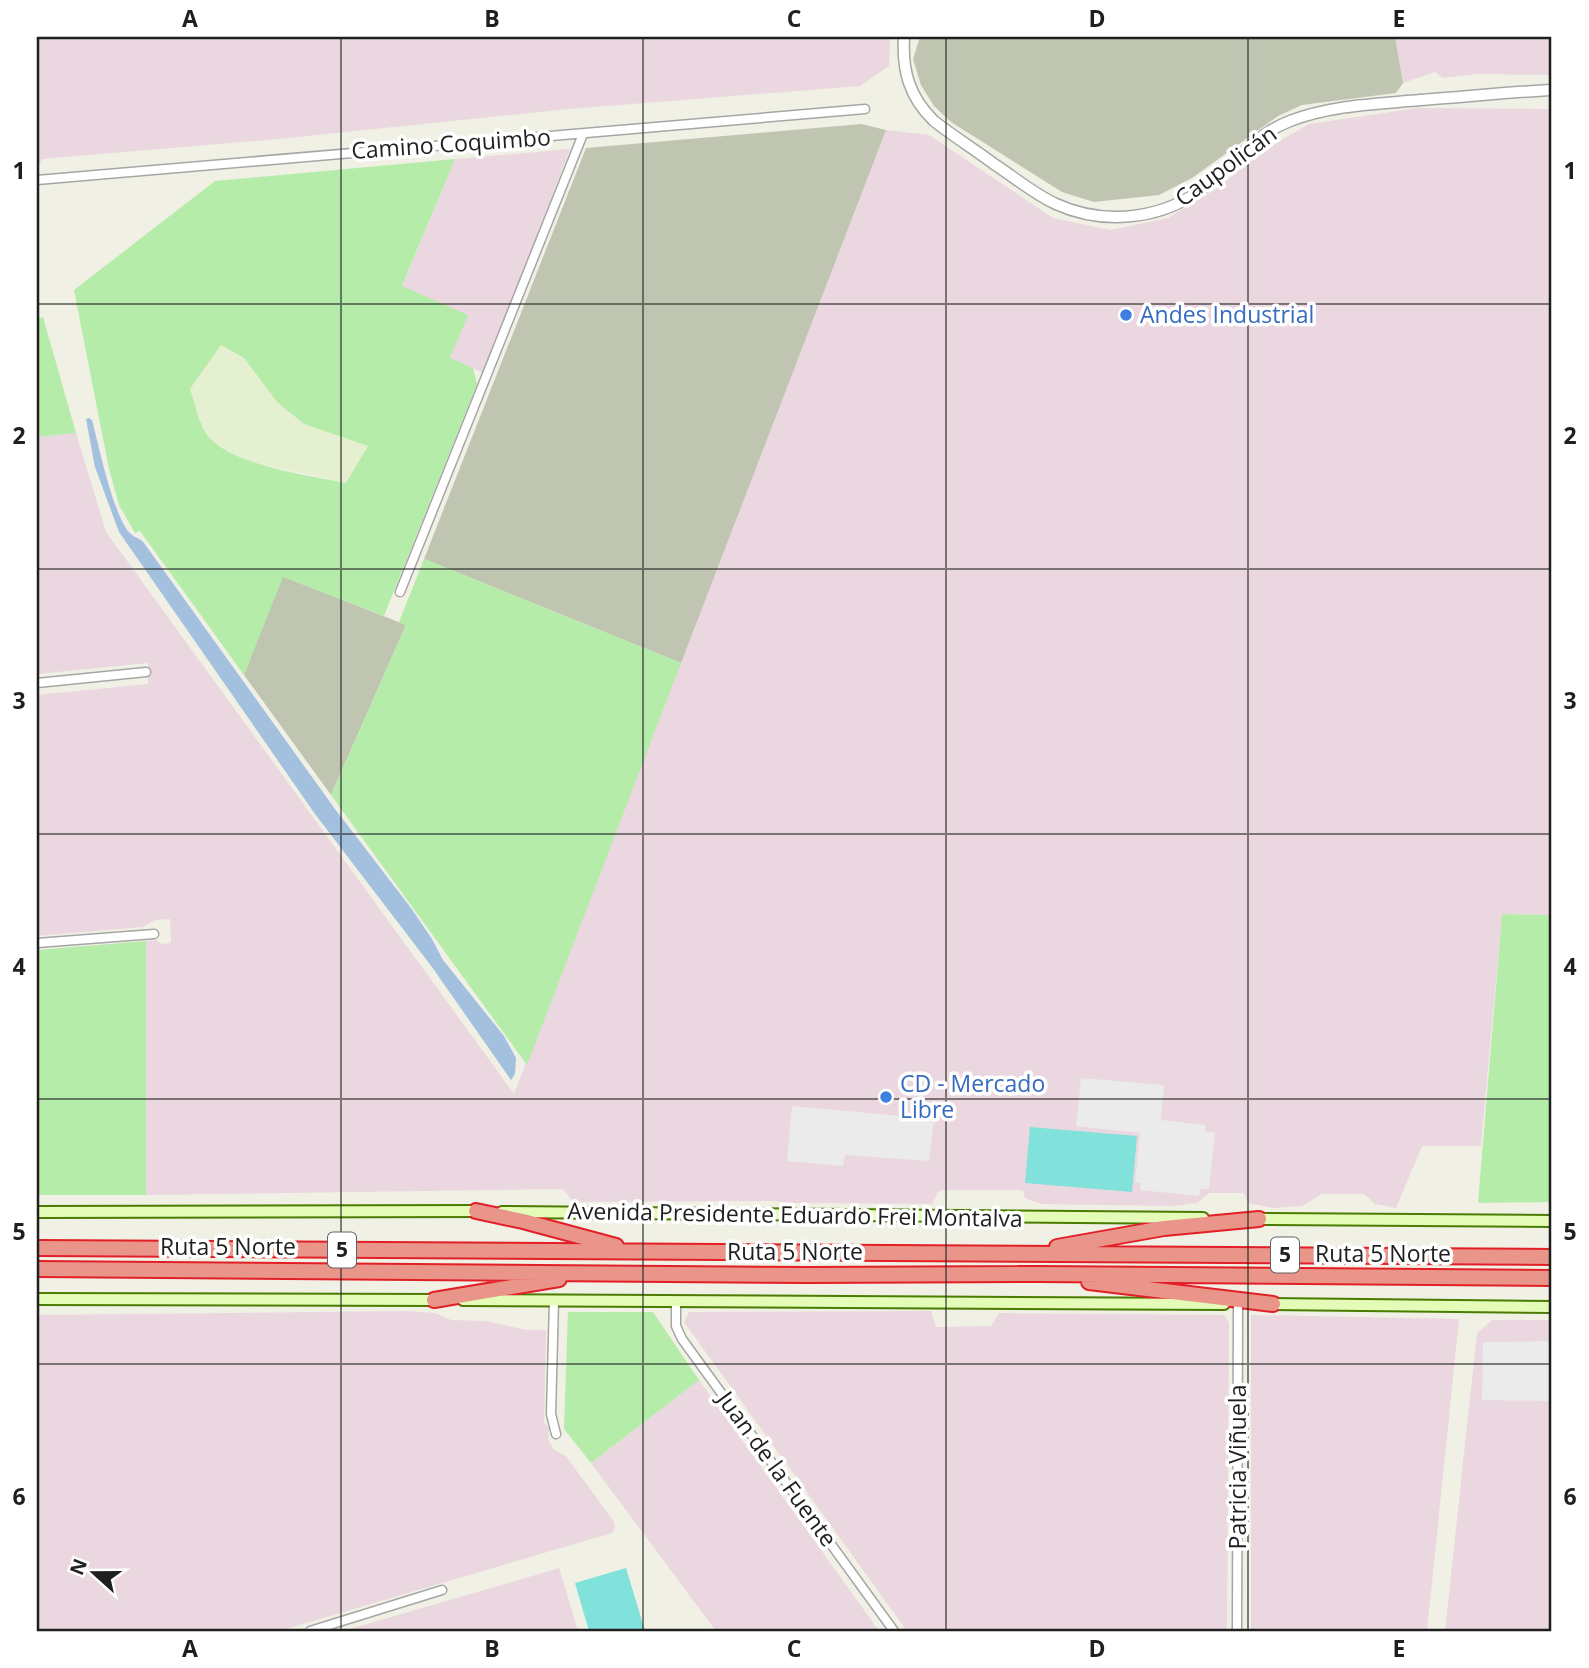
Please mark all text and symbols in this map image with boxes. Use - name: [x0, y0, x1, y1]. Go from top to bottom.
- text: A: [182, 2, 198, 34]
- text: B: [484, 2, 500, 34]
- text: C: [787, 2, 801, 34]
- text: D: [1088, 2, 1106, 34]
- text: E: [1393, 2, 1405, 34]
- street label: Caupolicán: [1168, 117, 1283, 213]
- street label: Camino Coquimbo: [350, 120, 552, 166]
- text: 1: [12, 154, 26, 186]
- text: 1: [1563, 154, 1577, 186]
- place label: Andes Industrial: [1140, 298, 1314, 330]
- marker: Andes Industrial: [1118, 307, 1134, 323]
- text: 2: [12, 419, 26, 451]
- text: 2: [1563, 419, 1577, 451]
- text: 3: [12, 684, 26, 716]
- text: 3: [1563, 684, 1577, 716]
- text: 4: [12, 950, 26, 982]
- text: 4: [1563, 950, 1577, 982]
- place label: CD - Mercado Libre: [900, 1067, 1045, 1125]
- marker: CD - Mercado Libre: [878, 1089, 894, 1105]
- street label: Avenida Presidente Eduardo Frei Montalva: [567, 1194, 1023, 1234]
- text: 5: [12, 1215, 26, 1247]
- text: 5: [1563, 1215, 1577, 1247]
- street label: Ruta 5 Norte: [160, 1230, 296, 1262]
- road number: 5: [328, 1232, 356, 1268]
- street label: Ruta 5 Norte: [727, 1235, 863, 1267]
- street label: Ruta 5 Norte: [1315, 1237, 1451, 1269]
- road number: 5: [1271, 1238, 1299, 1272]
- street label: Juan de la Fuente: [709, 1383, 845, 1553]
- street label: Patricia Viñuela: [1221, 1385, 1253, 1549]
- text: 6: [12, 1480, 26, 1512]
- text: 6: [1563, 1480, 1577, 1512]
- north arrow: [60, 1538, 130, 1608]
- text: N: [63, 1555, 93, 1579]
- text: A: [182, 1632, 198, 1664]
- text: B: [484, 1632, 500, 1664]
- text: C: [787, 1632, 801, 1664]
- text: D: [1088, 1632, 1106, 1664]
- text: E: [1393, 1632, 1405, 1664]

